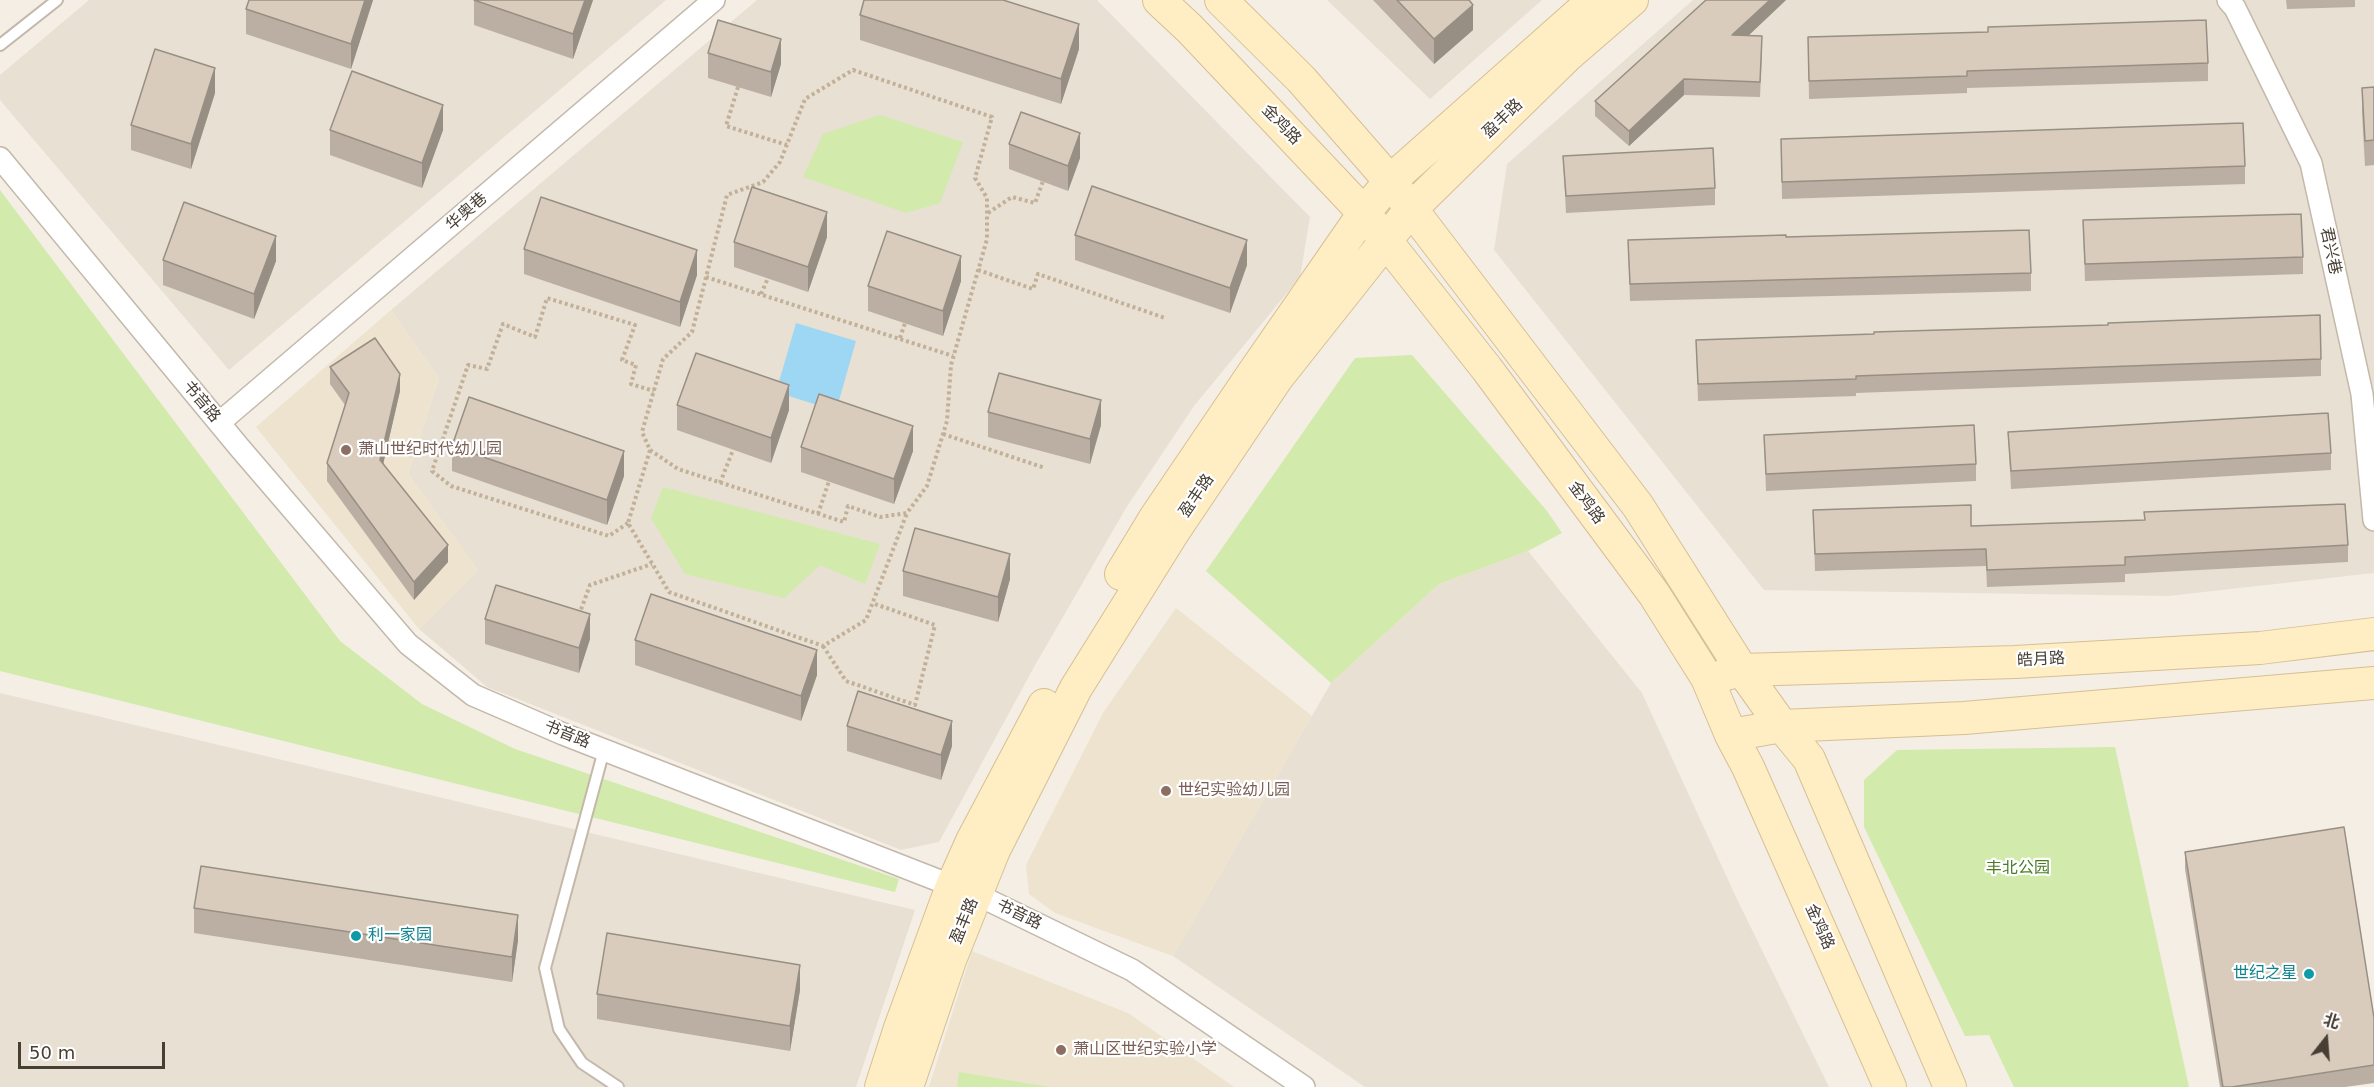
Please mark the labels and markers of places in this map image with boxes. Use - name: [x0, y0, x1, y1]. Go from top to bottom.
- place label: 萧山世纪时代幼儿园: [358, 440, 502, 460]
- marker: 萧山世纪时代幼儿园: [339, 443, 353, 457]
- place label: 世纪实验幼儿园: [1178, 781, 1290, 801]
- marker: 世纪实验幼儿园: [1159, 784, 1173, 798]
- place label: 利一家园: [368, 926, 432, 946]
- marker: 利一家园: [349, 929, 363, 943]
- place label: 世纪之星: [2233, 964, 2297, 984]
- marker: 世纪之星: [2302, 967, 2316, 981]
- place label: 萧山区世纪实验小学: [1073, 1040, 1217, 1060]
- marker: 萧山区世纪实验小学: [1054, 1043, 1068, 1057]

